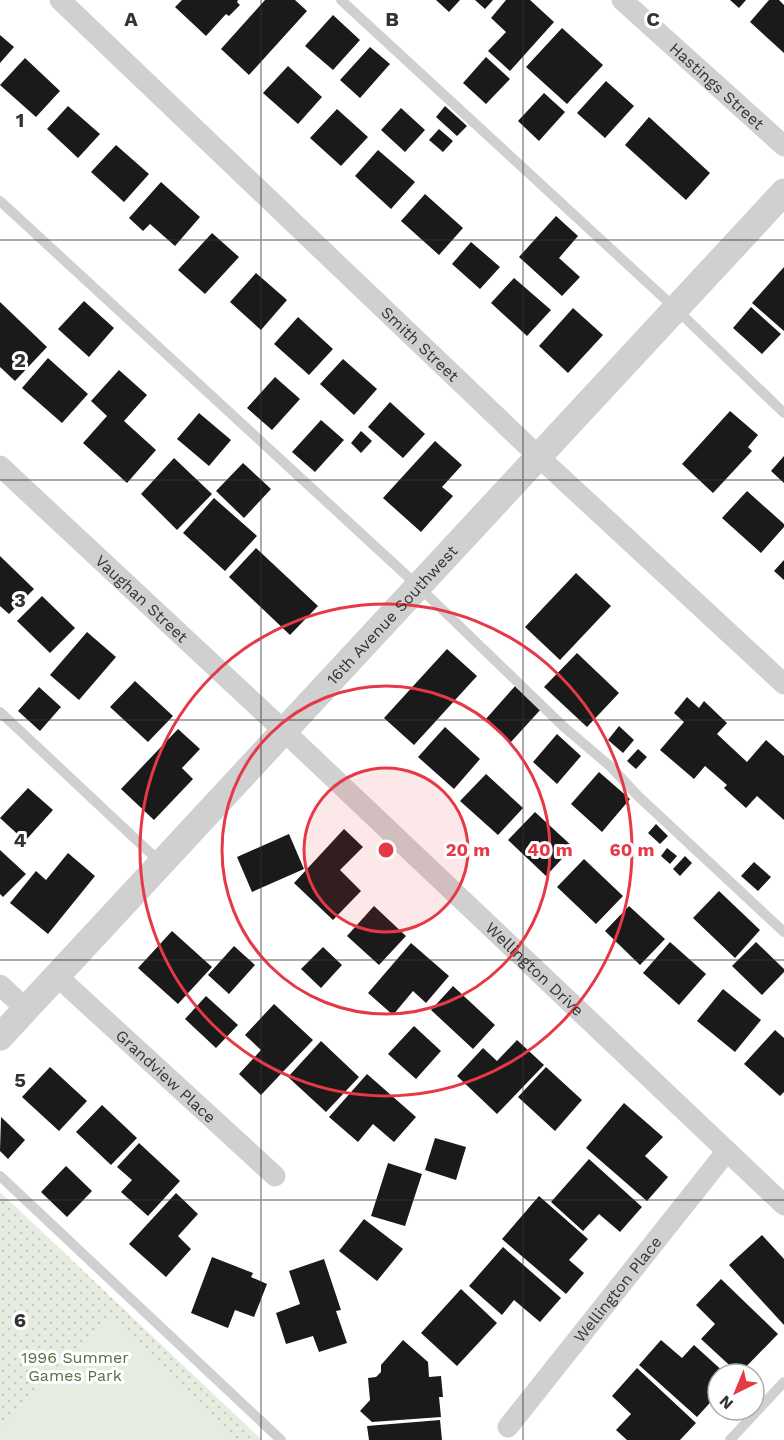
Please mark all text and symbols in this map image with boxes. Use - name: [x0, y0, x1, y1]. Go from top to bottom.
- text: A: [124, 7, 138, 31]
- text: B: [385, 7, 399, 31]
- text: C: [646, 7, 660, 31]
- street label: Hastings Street: [666, 39, 768, 134]
- text: 1: [16, 108, 24, 132]
- street label: Smith Street: [377, 303, 463, 386]
- text: 2: [14, 348, 26, 372]
- street label: 16th Avenue Southwest: [323, 541, 462, 689]
- street label: Vaughan Street: [91, 551, 192, 647]
- text: 3: [14, 588, 26, 612]
- text: 4: [14, 828, 27, 852]
- text: 20 m: [446, 839, 490, 860]
- text: 40 m: [527, 839, 573, 860]
- text: 60 m: [610, 839, 654, 860]
- centre of rings: [376, 840, 396, 860]
- street label: Wellington Drive: [481, 918, 587, 1020]
- street label: Grandview Place: [112, 1026, 220, 1127]
- text: 5: [14, 1068, 26, 1092]
- street label: Wellington Place: [570, 1233, 666, 1346]
- text: 6: [14, 1308, 26, 1332]
- park label: 1996 Summer Games Park: [21, 1348, 129, 1385]
- north arrow: [706, 1362, 766, 1422]
- text: N: [715, 1392, 737, 1414]

